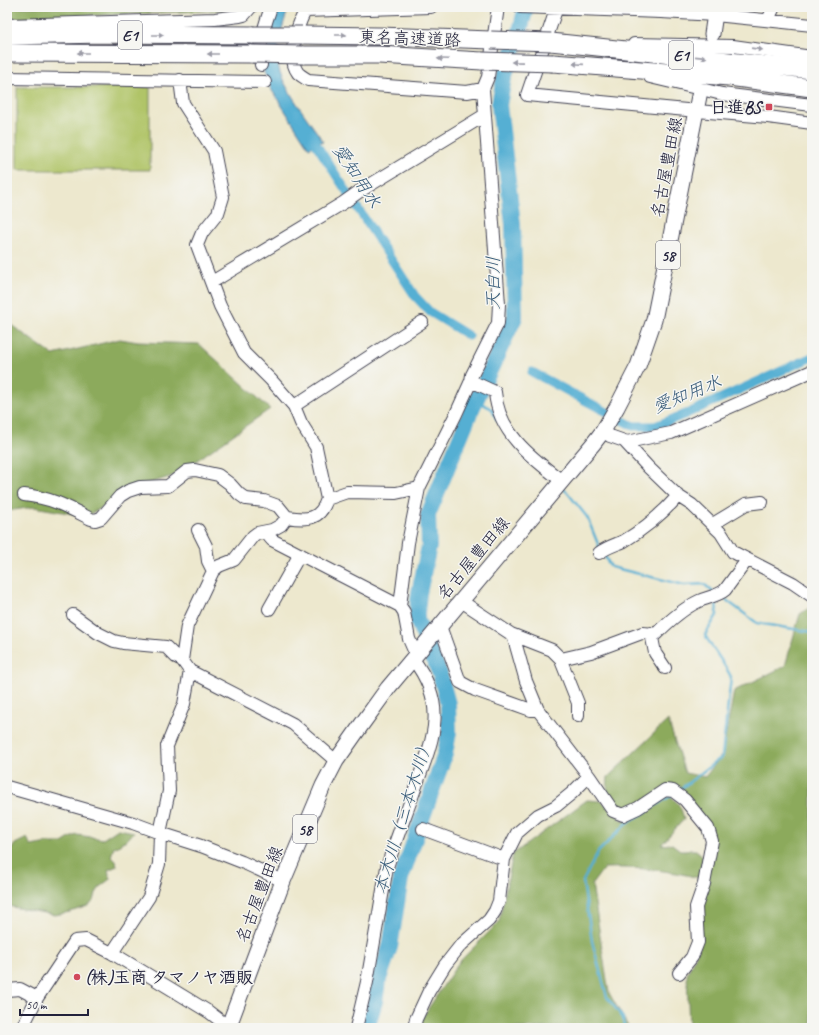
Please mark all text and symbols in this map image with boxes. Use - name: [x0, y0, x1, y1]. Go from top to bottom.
- road number: E1: [118, 21, 142, 49]
- street label: 東名高速道路: [359, 26, 461, 51]
- one-way arrow: [152, 32, 165, 38]
- one-way arrow: [335, 32, 347, 39]
- road number: E1: [669, 41, 693, 69]
- one-way arrow: [751, 46, 764, 52]
- one-way arrow: [76, 50, 89, 56]
- one-way arrow: [206, 51, 219, 57]
- one-way arrow: [695, 54, 707, 60]
- one-way arrow: [437, 55, 449, 62]
- one-way arrow: [511, 58, 523, 65]
- one-way arrow: [572, 61, 584, 68]
- place label: 日進BS: [710, 97, 764, 118]
- marker: 日進BS: [764, 102, 774, 112]
- street label: 名古屋豊田線: [646, 115, 687, 219]
- water label: 愛知用水: [328, 140, 386, 212]
- road number: 58: [656, 241, 680, 269]
- water label: 天白川: [482, 256, 504, 310]
- water label: 愛知用水: [650, 370, 724, 418]
- street label: 名古屋豊田線: [433, 513, 514, 604]
- water label: 本木川（三本木川）: [369, 735, 437, 897]
- road number: 58: [293, 815, 317, 843]
- street label: 名古屋豊田線: [231, 843, 288, 946]
- place label: (株)玉商 タマノヤ酒販: [85, 967, 253, 988]
- marker: (株)玉商 タマノヤ酒販: [72, 972, 82, 982]
- scale bar: [20, 991, 88, 1017]
- text: 50 m: [26, 997, 48, 1013]

